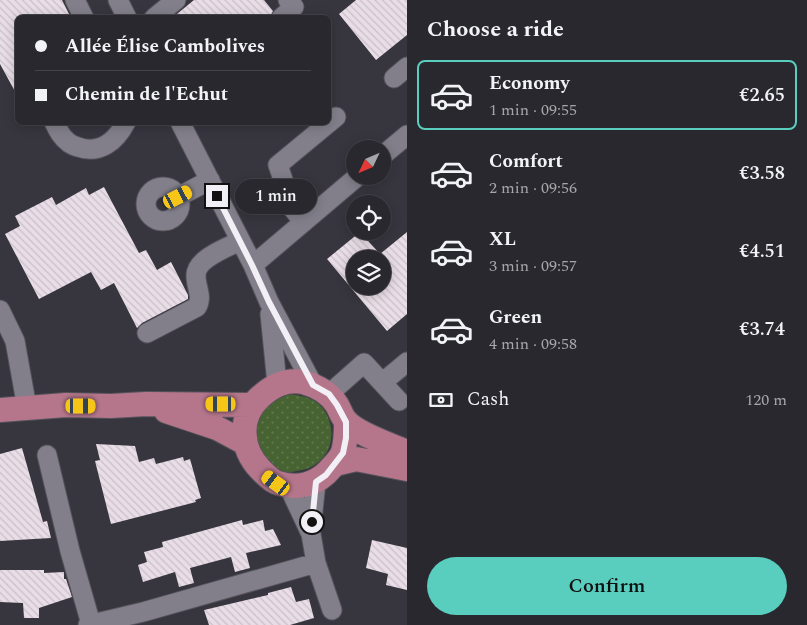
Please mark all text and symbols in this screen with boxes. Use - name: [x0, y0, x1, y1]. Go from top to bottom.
- text: Choose a ride: [427, 13, 564, 46]
- text: Allée Élise Cambolives: [65, 32, 265, 61]
- text: Economy: [489, 69, 570, 98]
- icon: car: [429, 73, 474, 118]
- text: Chemin de l'Echut: [65, 80, 228, 109]
- text: €2.65: [739, 81, 785, 110]
- text: 1 min · 09:55: [489, 98, 577, 122]
- north arrow: [346, 140, 391, 185]
- map controls: [346, 140, 391, 295]
- text: Comfort: [489, 147, 563, 176]
- icon: car: [429, 151, 474, 196]
- text: €3.58: [739, 159, 785, 188]
- text: 2 min · 09:56: [489, 176, 577, 200]
- callout: 1 min: [234, 178, 317, 214]
- car: [161, 184, 194, 210]
- text: 1 min: [255, 184, 297, 208]
- route end: [206, 185, 228, 207]
- button: locate: [346, 195, 391, 240]
- text: XL: [489, 225, 516, 254]
- icon: car: [429, 229, 474, 274]
- text: €4.51: [739, 237, 785, 266]
- button: layers: [346, 250, 391, 295]
- text: 3 min · 09:57: [489, 254, 577, 278]
- text: Green: [489, 303, 542, 332]
- icon: car: [429, 307, 474, 352]
- text: €3.74: [739, 315, 785, 344]
- text: 4 min · 09:58: [489, 332, 577, 356]
- text: Cash: [467, 385, 509, 414]
- icon: cash: [427, 386, 455, 414]
- text: 120 m: [745, 388, 787, 412]
- car: [206, 397, 236, 412]
- car: [66, 399, 96, 414]
- car: [259, 468, 292, 498]
- route start: [301, 511, 323, 533]
- button: Confirm: [427, 557, 787, 615]

